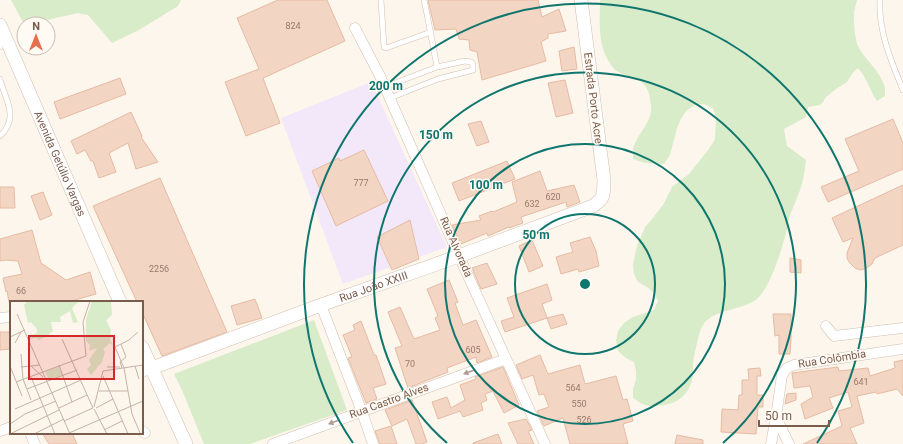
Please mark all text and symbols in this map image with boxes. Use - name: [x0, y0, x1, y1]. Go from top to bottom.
- north arrow: [16, 16, 56, 56]
- text: N: [32, 20, 40, 33]
- house number: 824: [285, 21, 301, 31]
- street label: Estrada Porto Acre: [581, 52, 605, 145]
- text: 200 m: [369, 79, 403, 93]
- street label: Avenida Getúlio Vargas: [32, 109, 89, 218]
- text: 150 m: [419, 128, 453, 142]
- house number: 777: [353, 178, 369, 188]
- text: 100 m: [469, 178, 503, 192]
- house number: 620: [545, 192, 561, 202]
- house number: 632: [524, 199, 540, 209]
- street label: Rua Alvorada: [437, 215, 475, 279]
- text: 50 m: [522, 228, 550, 242]
- house number: 2256: [149, 264, 169, 274]
- street label: Rua João XXIII: [337, 268, 409, 305]
- centre of rings: [578, 277, 592, 291]
- house number: 66: [16, 286, 26, 296]
- inset map: [10, 301, 143, 434]
- house number: 605: [465, 345, 481, 355]
- street label: Rua Colômbia: [797, 347, 867, 371]
- house number: 70: [405, 359, 415, 369]
- one-way arrow: [463, 370, 475, 376]
- house number: 641: [853, 377, 869, 387]
- street label: Rua Castro Alves: [348, 381, 431, 421]
- house number: 564: [565, 383, 581, 393]
- house number: 550: [571, 399, 587, 409]
- scale bar: [759, 402, 829, 428]
- text: 50 m: [765, 409, 792, 423]
- house number: 526: [576, 415, 592, 425]
- one-way arrow: [328, 419, 340, 425]

